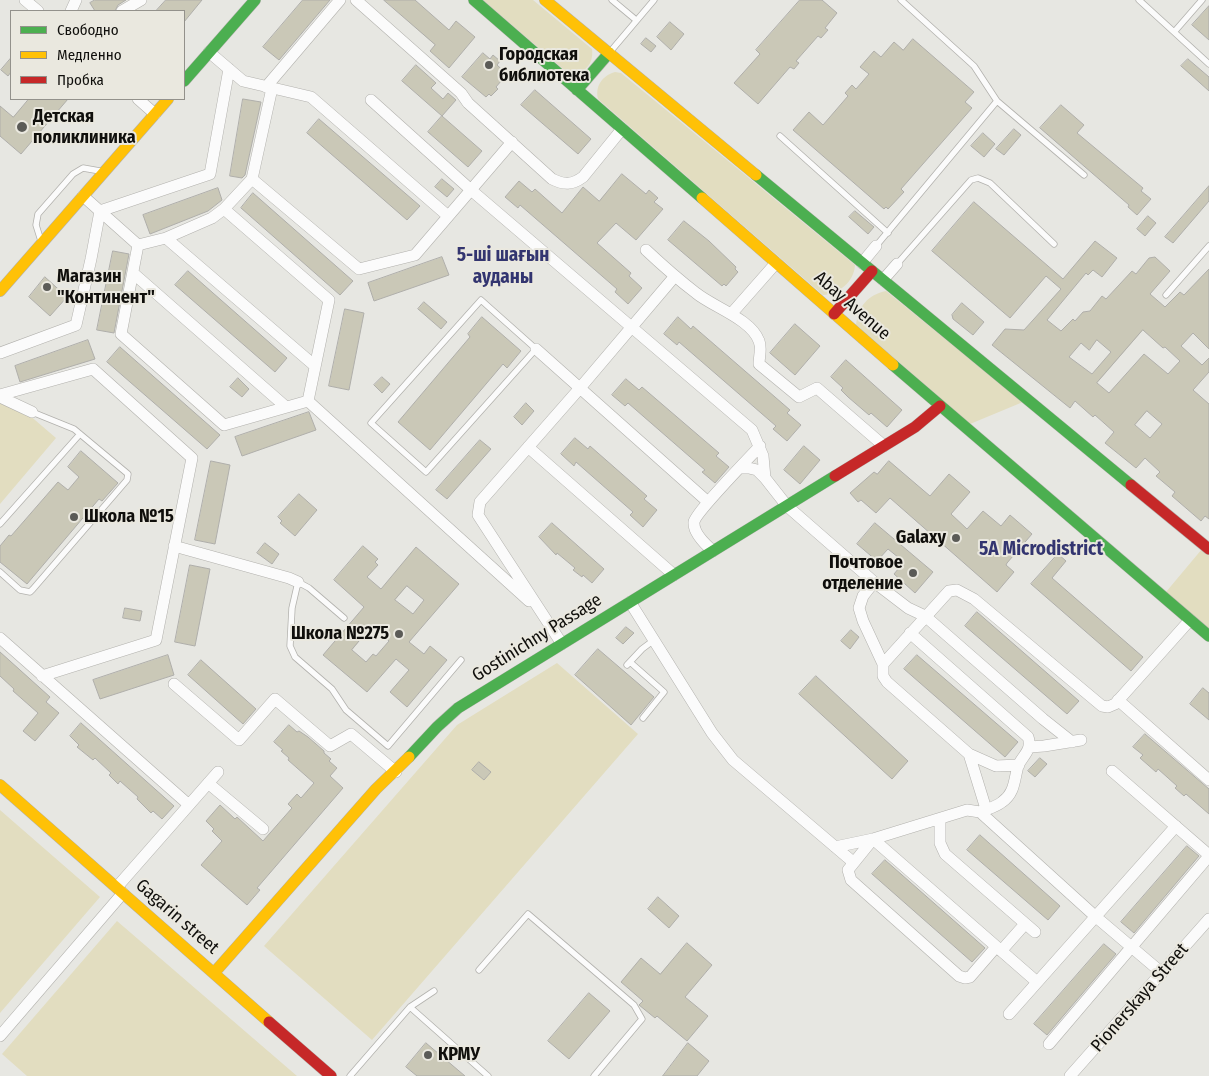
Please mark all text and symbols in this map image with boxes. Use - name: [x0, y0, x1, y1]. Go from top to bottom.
- legend: [10, 10, 185, 100]
- text: Свободно: [57, 21, 119, 39]
- place label: Городская библиотека: [499, 44, 590, 86]
- text: Медленно: [57, 46, 122, 64]
- marker: Городская библиотека: [483, 59, 495, 71]
- text: Пробка: [57, 71, 104, 89]
- place label: Детская поликлиника: [33, 106, 136, 148]
- marker: Детская поликлиника: [15, 120, 29, 134]
- district label: 5-ші шағын ауданы: [457, 245, 549, 289]
- place label: Магазин "Континент": [57, 266, 155, 308]
- street label: Abay Avenue: [810, 267, 894, 345]
- marker: Магазин "Континент": [41, 281, 53, 293]
- place label: Школа №15: [84, 506, 174, 528]
- marker: Школа №15: [68, 511, 80, 523]
- place label: Galaxy: [896, 527, 946, 549]
- marker: Galaxy: [950, 532, 962, 544]
- district label: 5A Microdistrict: [979, 539, 1103, 561]
- place label: Почтовое отделение: [822, 552, 903, 594]
- marker: Почтовое отделение: [907, 567, 919, 579]
- street label: Gostinichny Passage: [468, 589, 606, 687]
- place label: Школа №275: [291, 623, 389, 645]
- marker: Школа №275: [393, 628, 405, 640]
- street label: Gagarin street: [131, 875, 223, 959]
- street label: Pionerskaya Street: [1087, 939, 1193, 1057]
- place label: КРМУ: [438, 1044, 480, 1066]
- marker: КРМУ: [422, 1049, 434, 1061]

